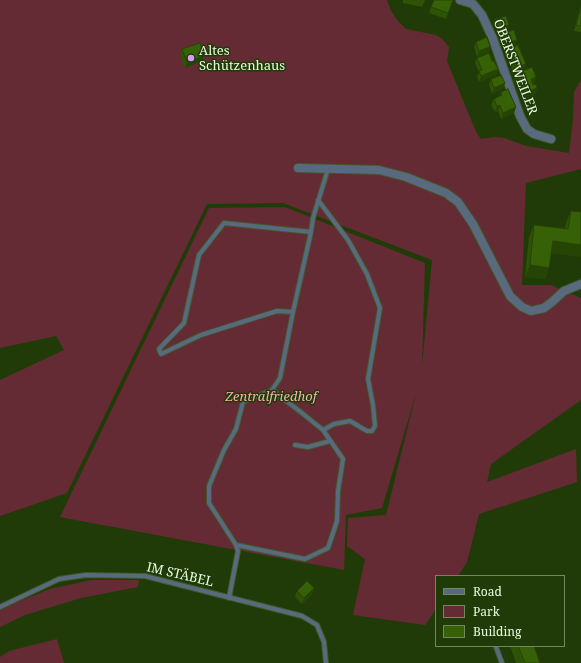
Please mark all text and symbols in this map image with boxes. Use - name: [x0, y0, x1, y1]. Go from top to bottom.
- street label: OBERSTWEILER: [490, 17, 540, 117]
- place label: Altes Schützenhaus: [199, 43, 285, 74]
- marker: Altes Schützenhaus: [186, 53, 196, 63]
- park label: Zentralfriedhof: [225, 389, 317, 405]
- street label: IM STÄBEL: [145, 560, 215, 590]
- legend: [435, 575, 565, 647]
- text: Road: [473, 583, 502, 600]
- text: Park: [473, 603, 500, 620]
- text: Building: [473, 623, 521, 640]

